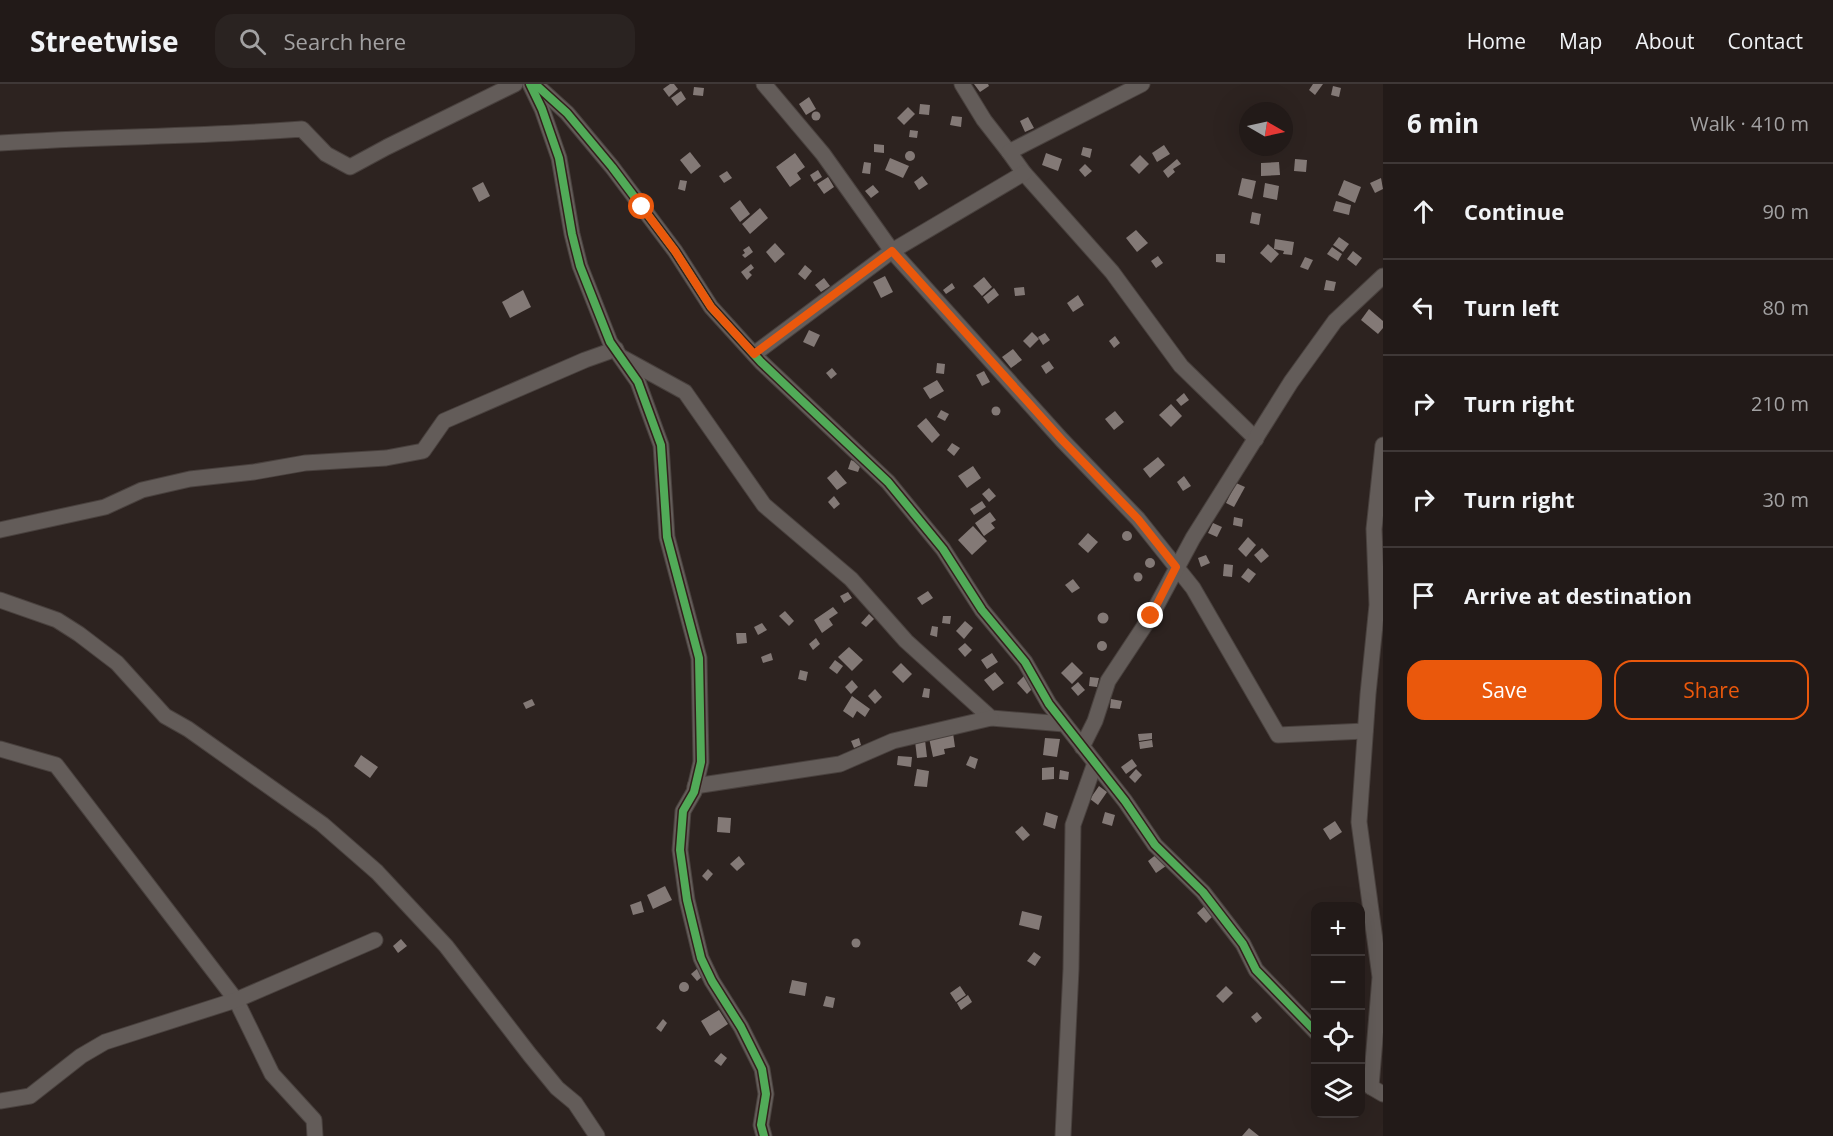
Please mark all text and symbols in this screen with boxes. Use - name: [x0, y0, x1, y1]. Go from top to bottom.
- search box: [215, 14, 635, 68]
- text: Streetwise: [30, 22, 179, 60]
- icon: search: [236, 25, 269, 58]
- text: Search here: [284, 26, 406, 56]
- text: Home: [1467, 27, 1526, 55]
- text: Map: [1559, 27, 1602, 55]
- text: About: [1635, 27, 1695, 55]
- text: Contact: [1728, 27, 1803, 55]
- north arrow: [1239, 102, 1293, 156]
- text: 6 min: [1407, 105, 1479, 141]
- text: Walk · 410 m: [1690, 110, 1809, 137]
- route start: [628, 193, 654, 219]
- icon: ahead: [1407, 195, 1440, 228]
- text: Continue: [1464, 196, 1564, 226]
- text: 90 m: [1762, 198, 1809, 225]
- icon: left: [1407, 291, 1440, 324]
- text: Turn left: [1464, 292, 1559, 322]
- text: 80 m: [1762, 294, 1809, 321]
- icon: right: [1407, 387, 1440, 420]
- text: Turn right: [1464, 388, 1575, 418]
- text: 210 m: [1751, 390, 1809, 417]
- icon: right: [1407, 483, 1440, 516]
- text: Turn right: [1464, 484, 1575, 514]
- text: 30 m: [1762, 486, 1809, 513]
- icon: arrive: [1407, 579, 1440, 612]
- text: Arrive at destination: [1464, 580, 1692, 610]
- route end: [1137, 602, 1163, 628]
- button: Save: [1407, 660, 1602, 720]
- button: Share: [1614, 660, 1809, 720]
- map controls: [1311, 902, 1365, 1118]
- button: +: [1311, 902, 1365, 956]
- button: −: [1311, 956, 1365, 1010]
- button: locate: [1311, 1010, 1365, 1064]
- button: layers: [1311, 1064, 1365, 1118]

